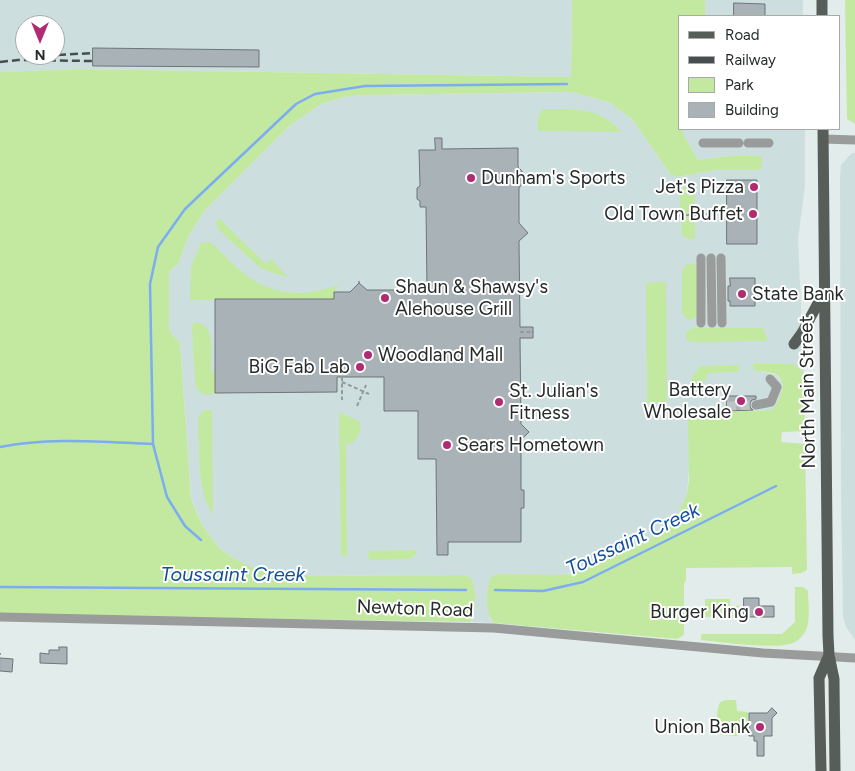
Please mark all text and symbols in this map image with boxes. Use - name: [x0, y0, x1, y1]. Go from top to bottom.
- north arrow: [15, 15, 65, 65]
- legend: [678, 15, 840, 130]
- text: Road: [725, 26, 760, 44]
- text: N: [35, 46, 45, 63]
- text: Railway: [725, 51, 776, 69]
- text: Park: [725, 76, 754, 94]
- text: Building: [725, 101, 779, 119]
- place label: Dunham's Sports: [481, 167, 625, 189]
- marker: Dunham's Sports: [465, 172, 477, 184]
- place label: Jet's Pizza: [656, 176, 744, 198]
- marker: Jet's Pizza: [748, 181, 760, 193]
- place label: Old Town Buffet: [604, 203, 743, 225]
- marker: Old Town Buffet: [747, 208, 759, 220]
- place label: Shaun & Shawsy's Alehouse Grill: [395, 276, 548, 320]
- place label: State Bank: [752, 283, 844, 305]
- marker: State Bank: [736, 288, 748, 300]
- marker: Shaun & Shawsy's Alehouse Grill: [379, 292, 391, 304]
- street label: North Main Street: [795, 315, 821, 469]
- place label: Woodland Mall: [378, 344, 503, 366]
- marker: Woodland Mall: [362, 349, 374, 361]
- place label: BiG Fab Lab: [248, 356, 350, 378]
- marker: BiG Fab Lab: [354, 361, 366, 373]
- place label: Battery Wholesale: [643, 379, 731, 423]
- place label: St. Julian's Fitness: [509, 380, 598, 424]
- marker: Battery Wholesale: [735, 395, 747, 407]
- marker: St. Julian's Fitness: [493, 396, 505, 408]
- place label: Sears Hometown: [457, 434, 604, 456]
- marker: Sears Hometown: [441, 439, 453, 451]
- water label: Toussaint Creek: [562, 499, 704, 581]
- water label: Toussaint Creek: [161, 563, 305, 587]
- street label: Newton Road: [356, 596, 474, 622]
- place label: Burger King: [650, 601, 749, 623]
- marker: Burger King: [753, 606, 765, 618]
- place label: Union Bank: [654, 716, 750, 738]
- marker: Union Bank: [754, 721, 766, 733]

